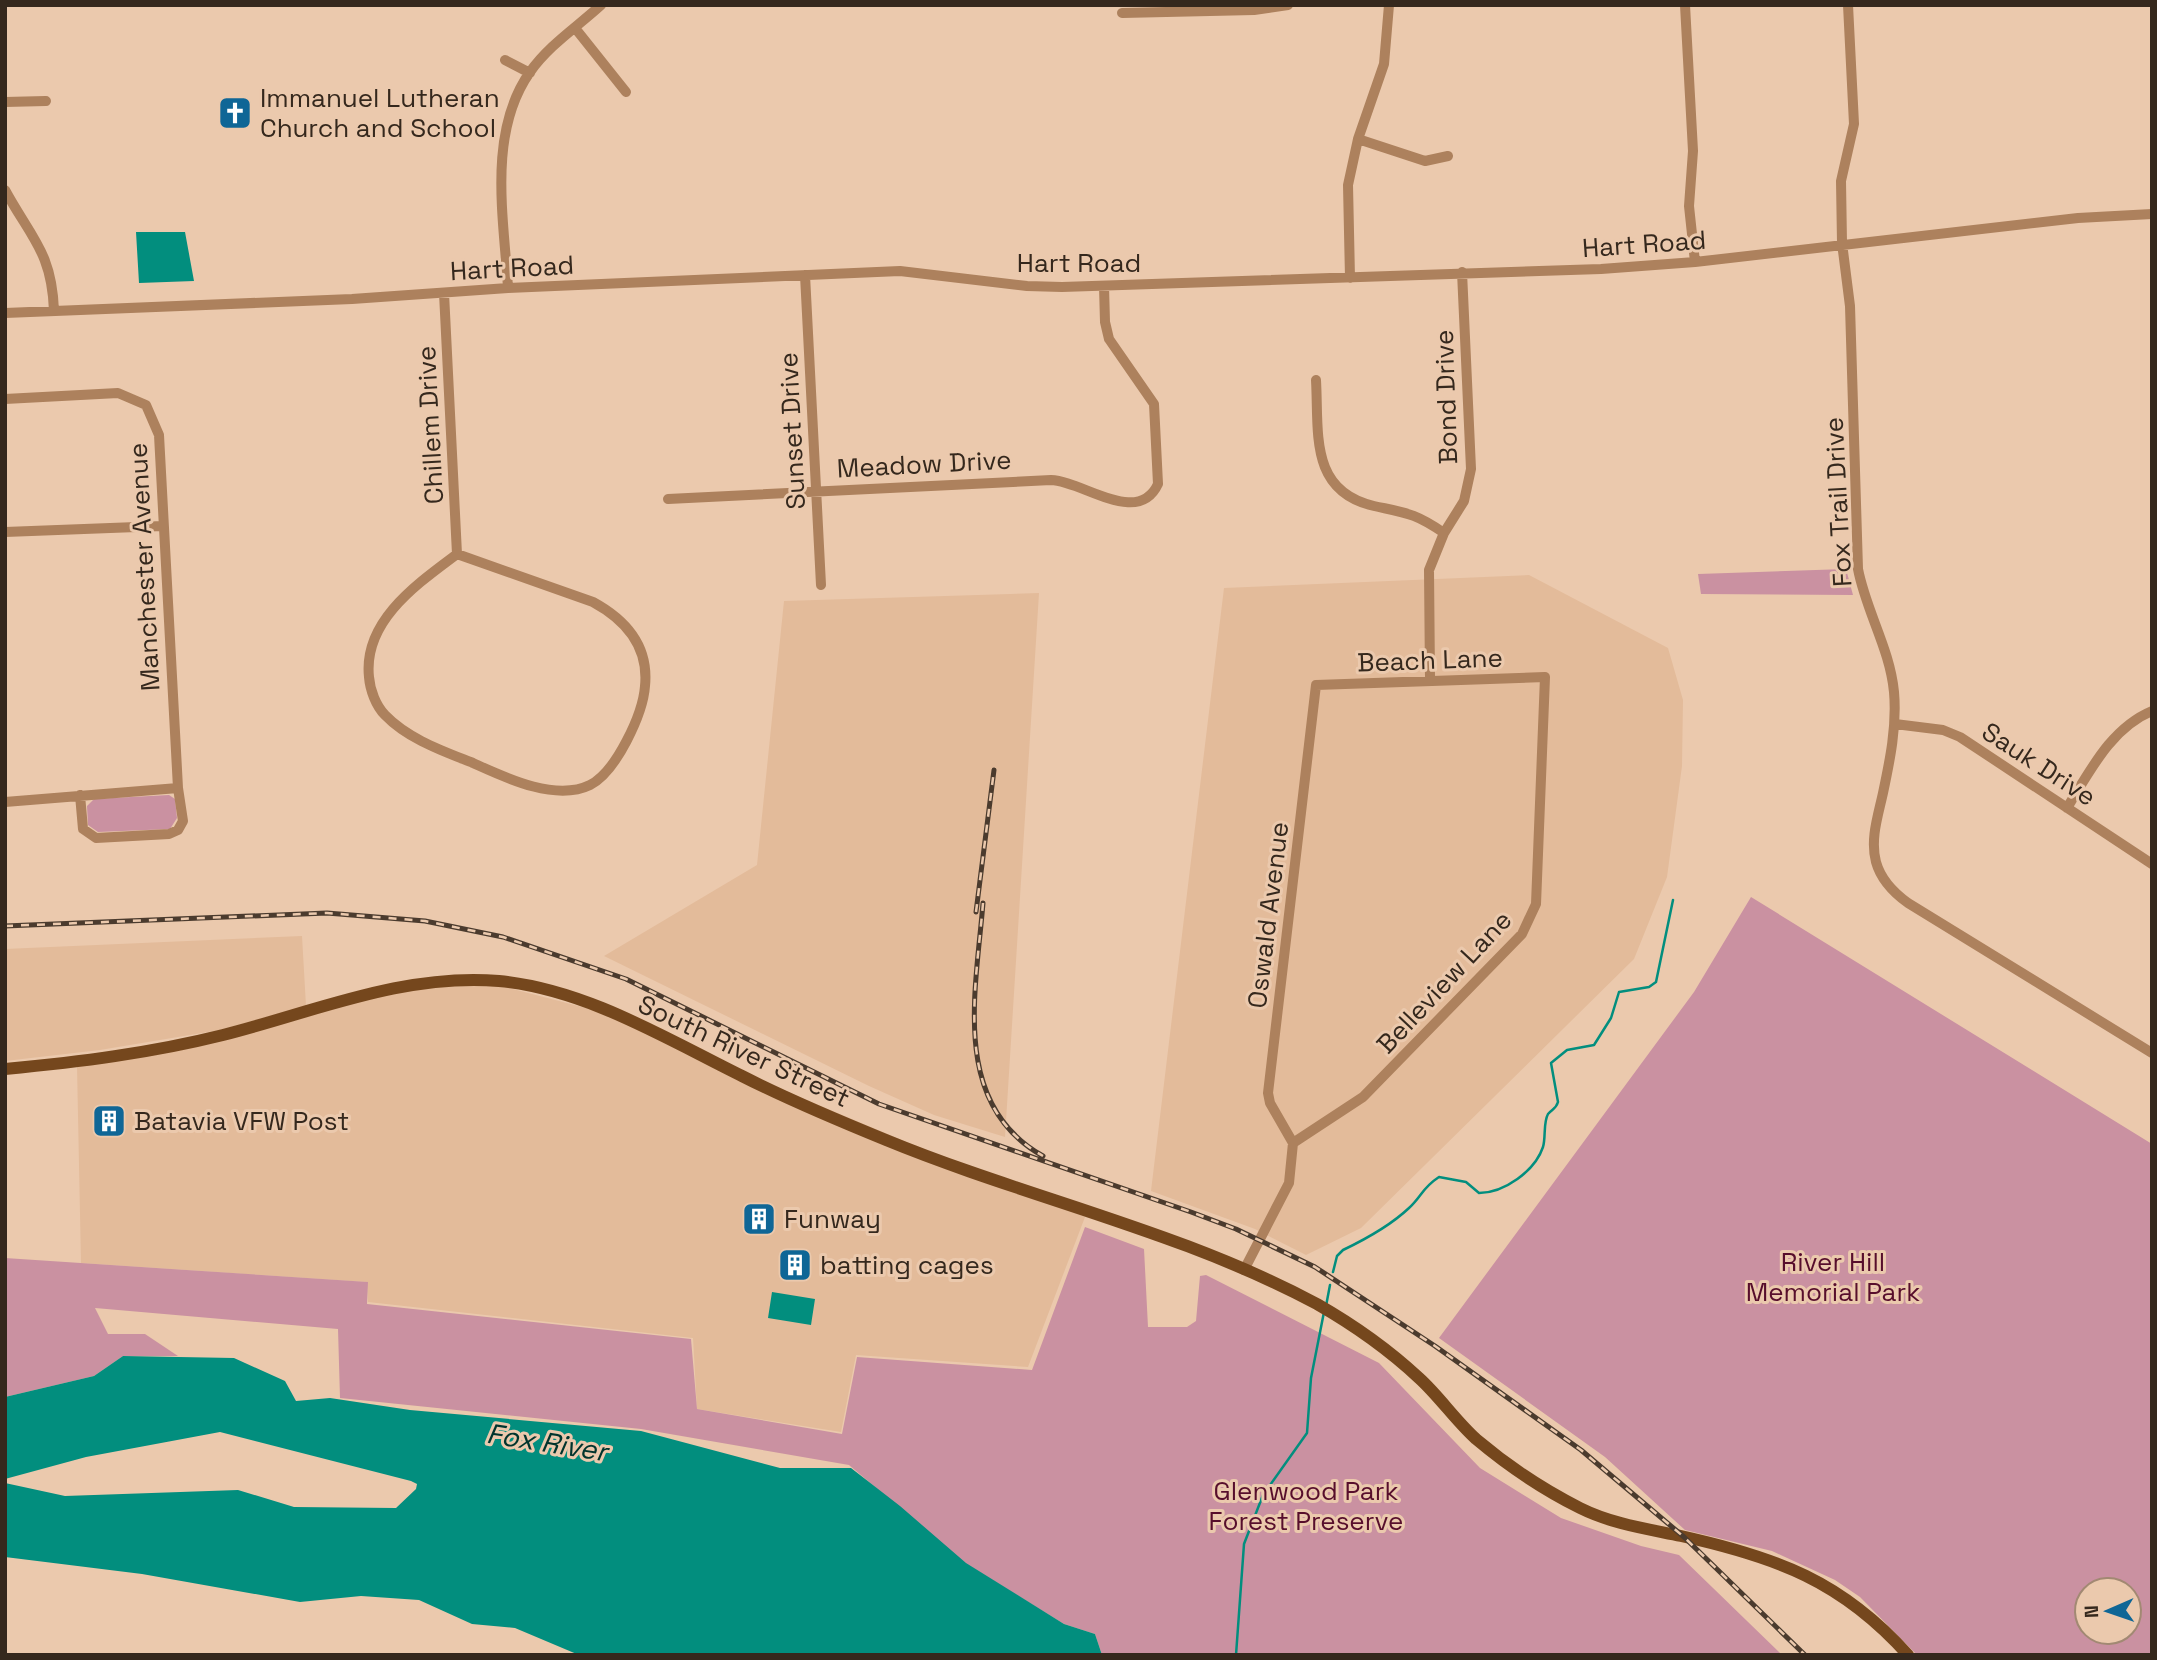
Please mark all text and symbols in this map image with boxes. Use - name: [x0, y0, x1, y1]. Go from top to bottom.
- place label: Immanuel Lutheran Church and School: [260, 81, 500, 145]
- church icon: Immanuel Lutheran Church and School: [216, 94, 254, 132]
- street label: Hart Road: [1581, 223, 1707, 265]
- street label: Hart Road: [1017, 246, 1141, 280]
- street label: Hart Road: [449, 248, 575, 288]
- street label: Bond Drive: [1427, 329, 1465, 465]
- street label: Chillem Drive: [409, 345, 451, 505]
- street label: Sunset Drive: [771, 352, 813, 510]
- street label: Fox Trail Drive: [1817, 416, 1859, 588]
- street label: Manchester Avenue: [121, 442, 167, 692]
- street label: Meadow Drive: [836, 442, 1012, 486]
- street label: Beach Lane: [1357, 640, 1503, 680]
- street label: Sauk Drive: [1975, 714, 2103, 814]
- street label: Oswald Avenue: [1240, 820, 1296, 1010]
- street label: Belleview Lane: [1369, 903, 1519, 1061]
- street label: South River Street: [633, 987, 855, 1115]
- building icon: Batavia VFW Post: [90, 1102, 128, 1140]
- place label: Batavia VFW Post: [134, 1104, 349, 1138]
- building icon: Funway: [740, 1200, 778, 1238]
- place label: Funway: [784, 1202, 881, 1236]
- park label: River Hill Memorial Park: [1746, 1245, 1920, 1309]
- building icon: batting cages: [776, 1246, 814, 1284]
- place label: batting cages: [820, 1248, 994, 1282]
- water label: Fox River: [484, 1415, 613, 1470]
- park label: Glenwood Park Forest Preserve: [1209, 1474, 1403, 1538]
- north arrow: [2073, 1576, 2143, 1646]
- text: N: [2079, 1605, 2104, 1618]

